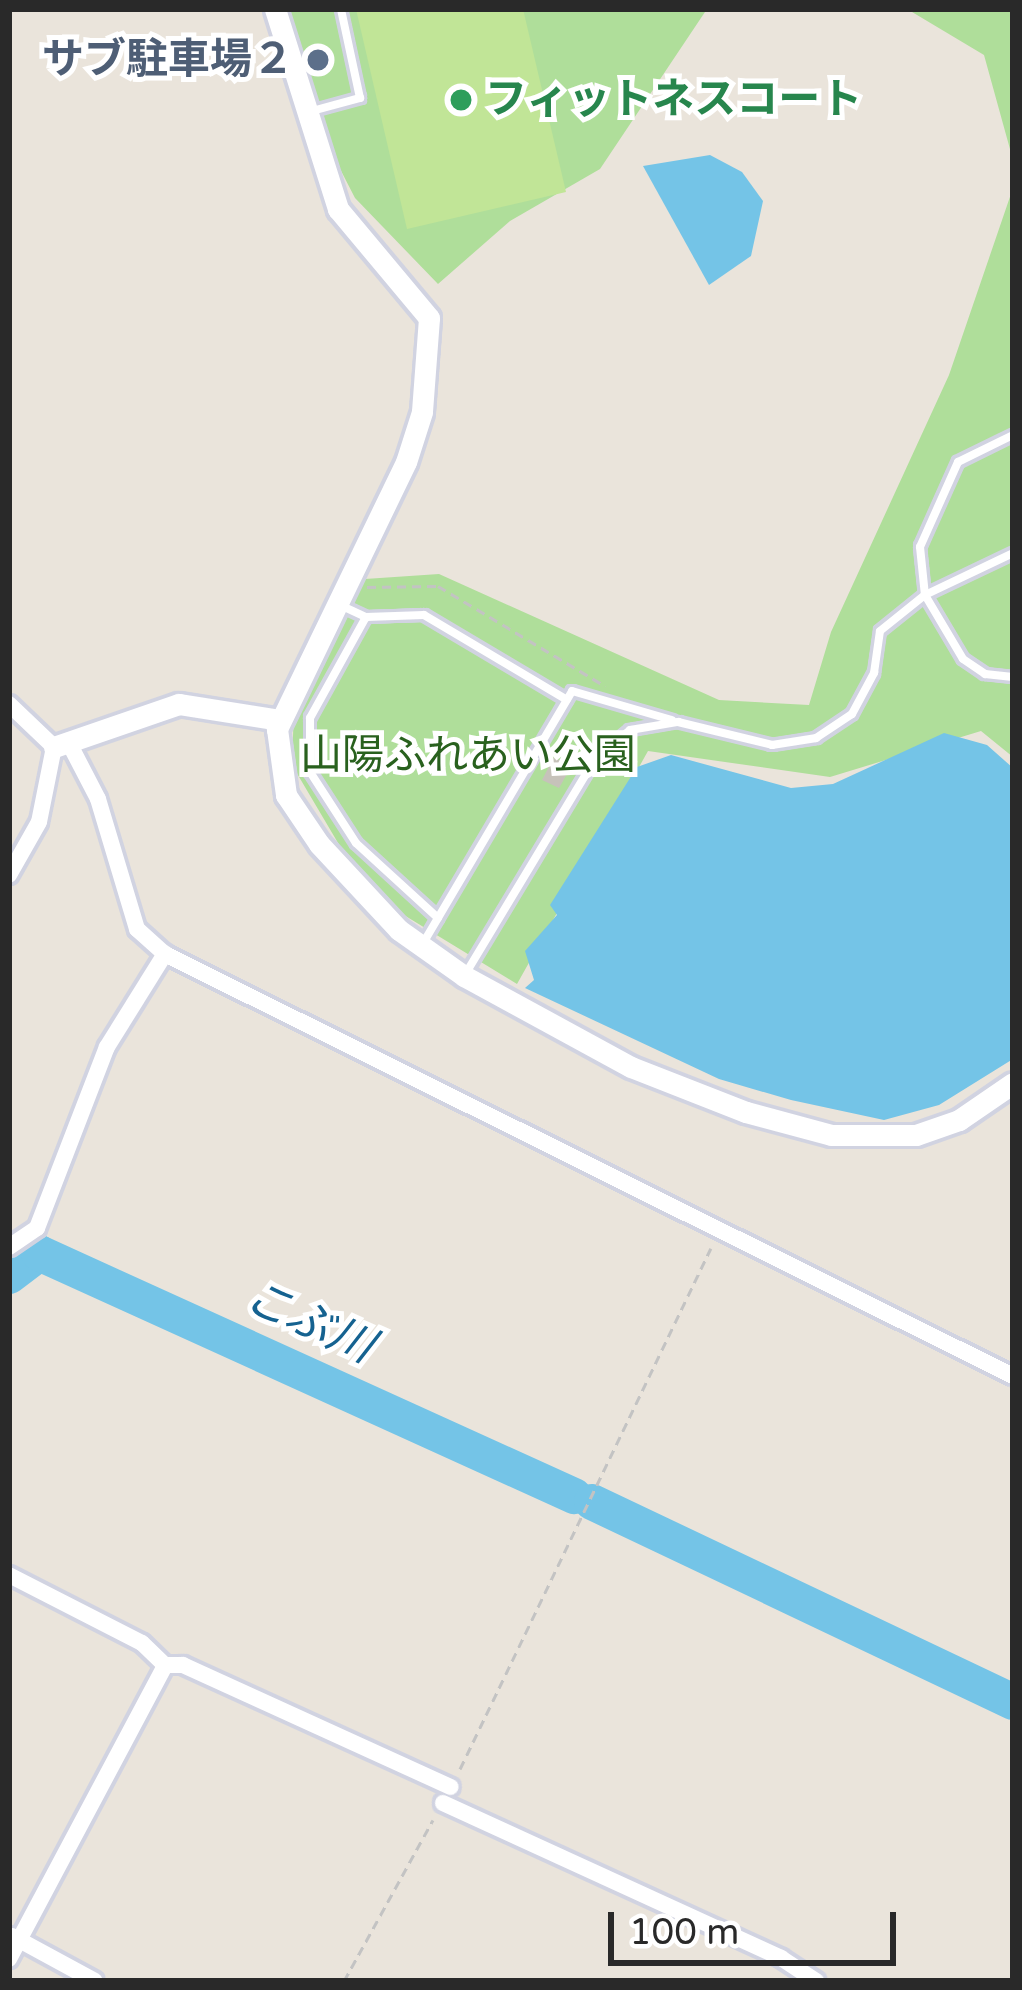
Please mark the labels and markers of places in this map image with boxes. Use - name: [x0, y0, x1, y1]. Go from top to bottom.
- place label: サブ駐車場２: [42, 35, 294, 85]
- marker: サブ駐車場２: [305, 47, 331, 73]
- place label: フィットネスコート: [485, 75, 863, 125]
- marker: フィットネスコート: [448, 87, 474, 113]

